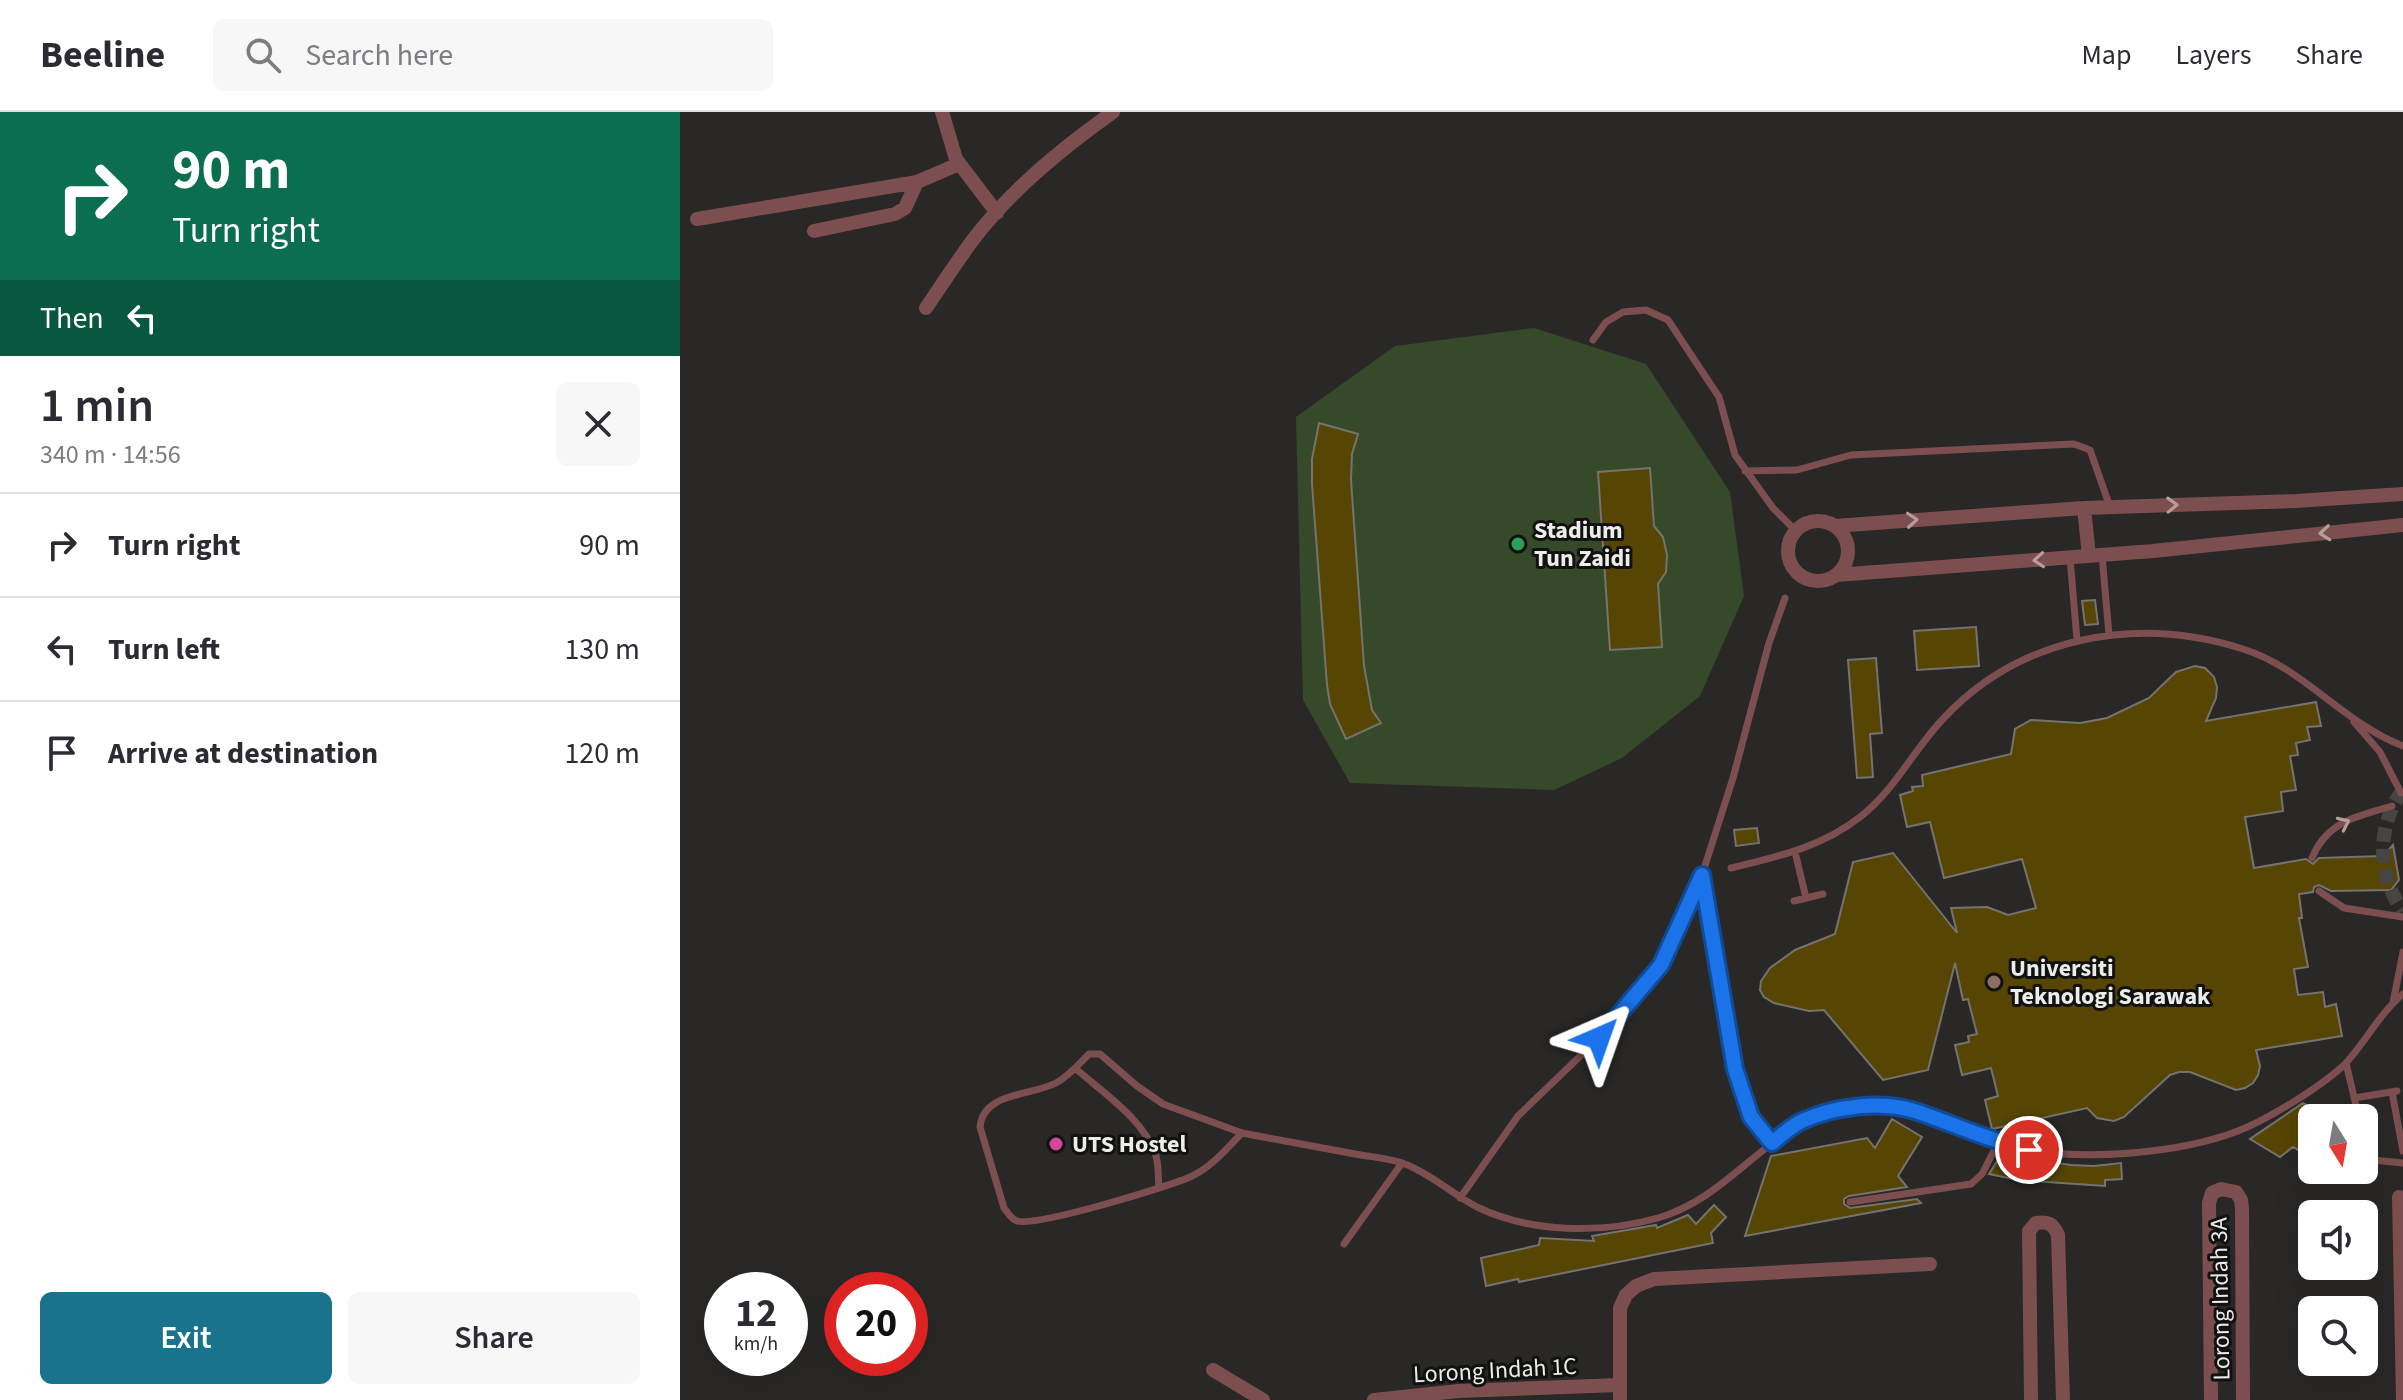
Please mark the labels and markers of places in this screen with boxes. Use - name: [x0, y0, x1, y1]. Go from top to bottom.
- place label: Stadium Tun Zaidi: [1534, 513, 1631, 576]
- marker: Stadium Tun Zaidi: [1509, 535, 1527, 553]
- place label: Universiti Teknologi Sarawak: [2010, 951, 2211, 1014]
- marker: Universiti Teknologi Sarawak: [1985, 973, 2003, 991]
- pin: [1995, 1116, 2063, 1184]
- place label: UTS Hostel: [1072, 1127, 1187, 1162]
- marker: UTS Hostel: [1047, 1135, 1065, 1153]

